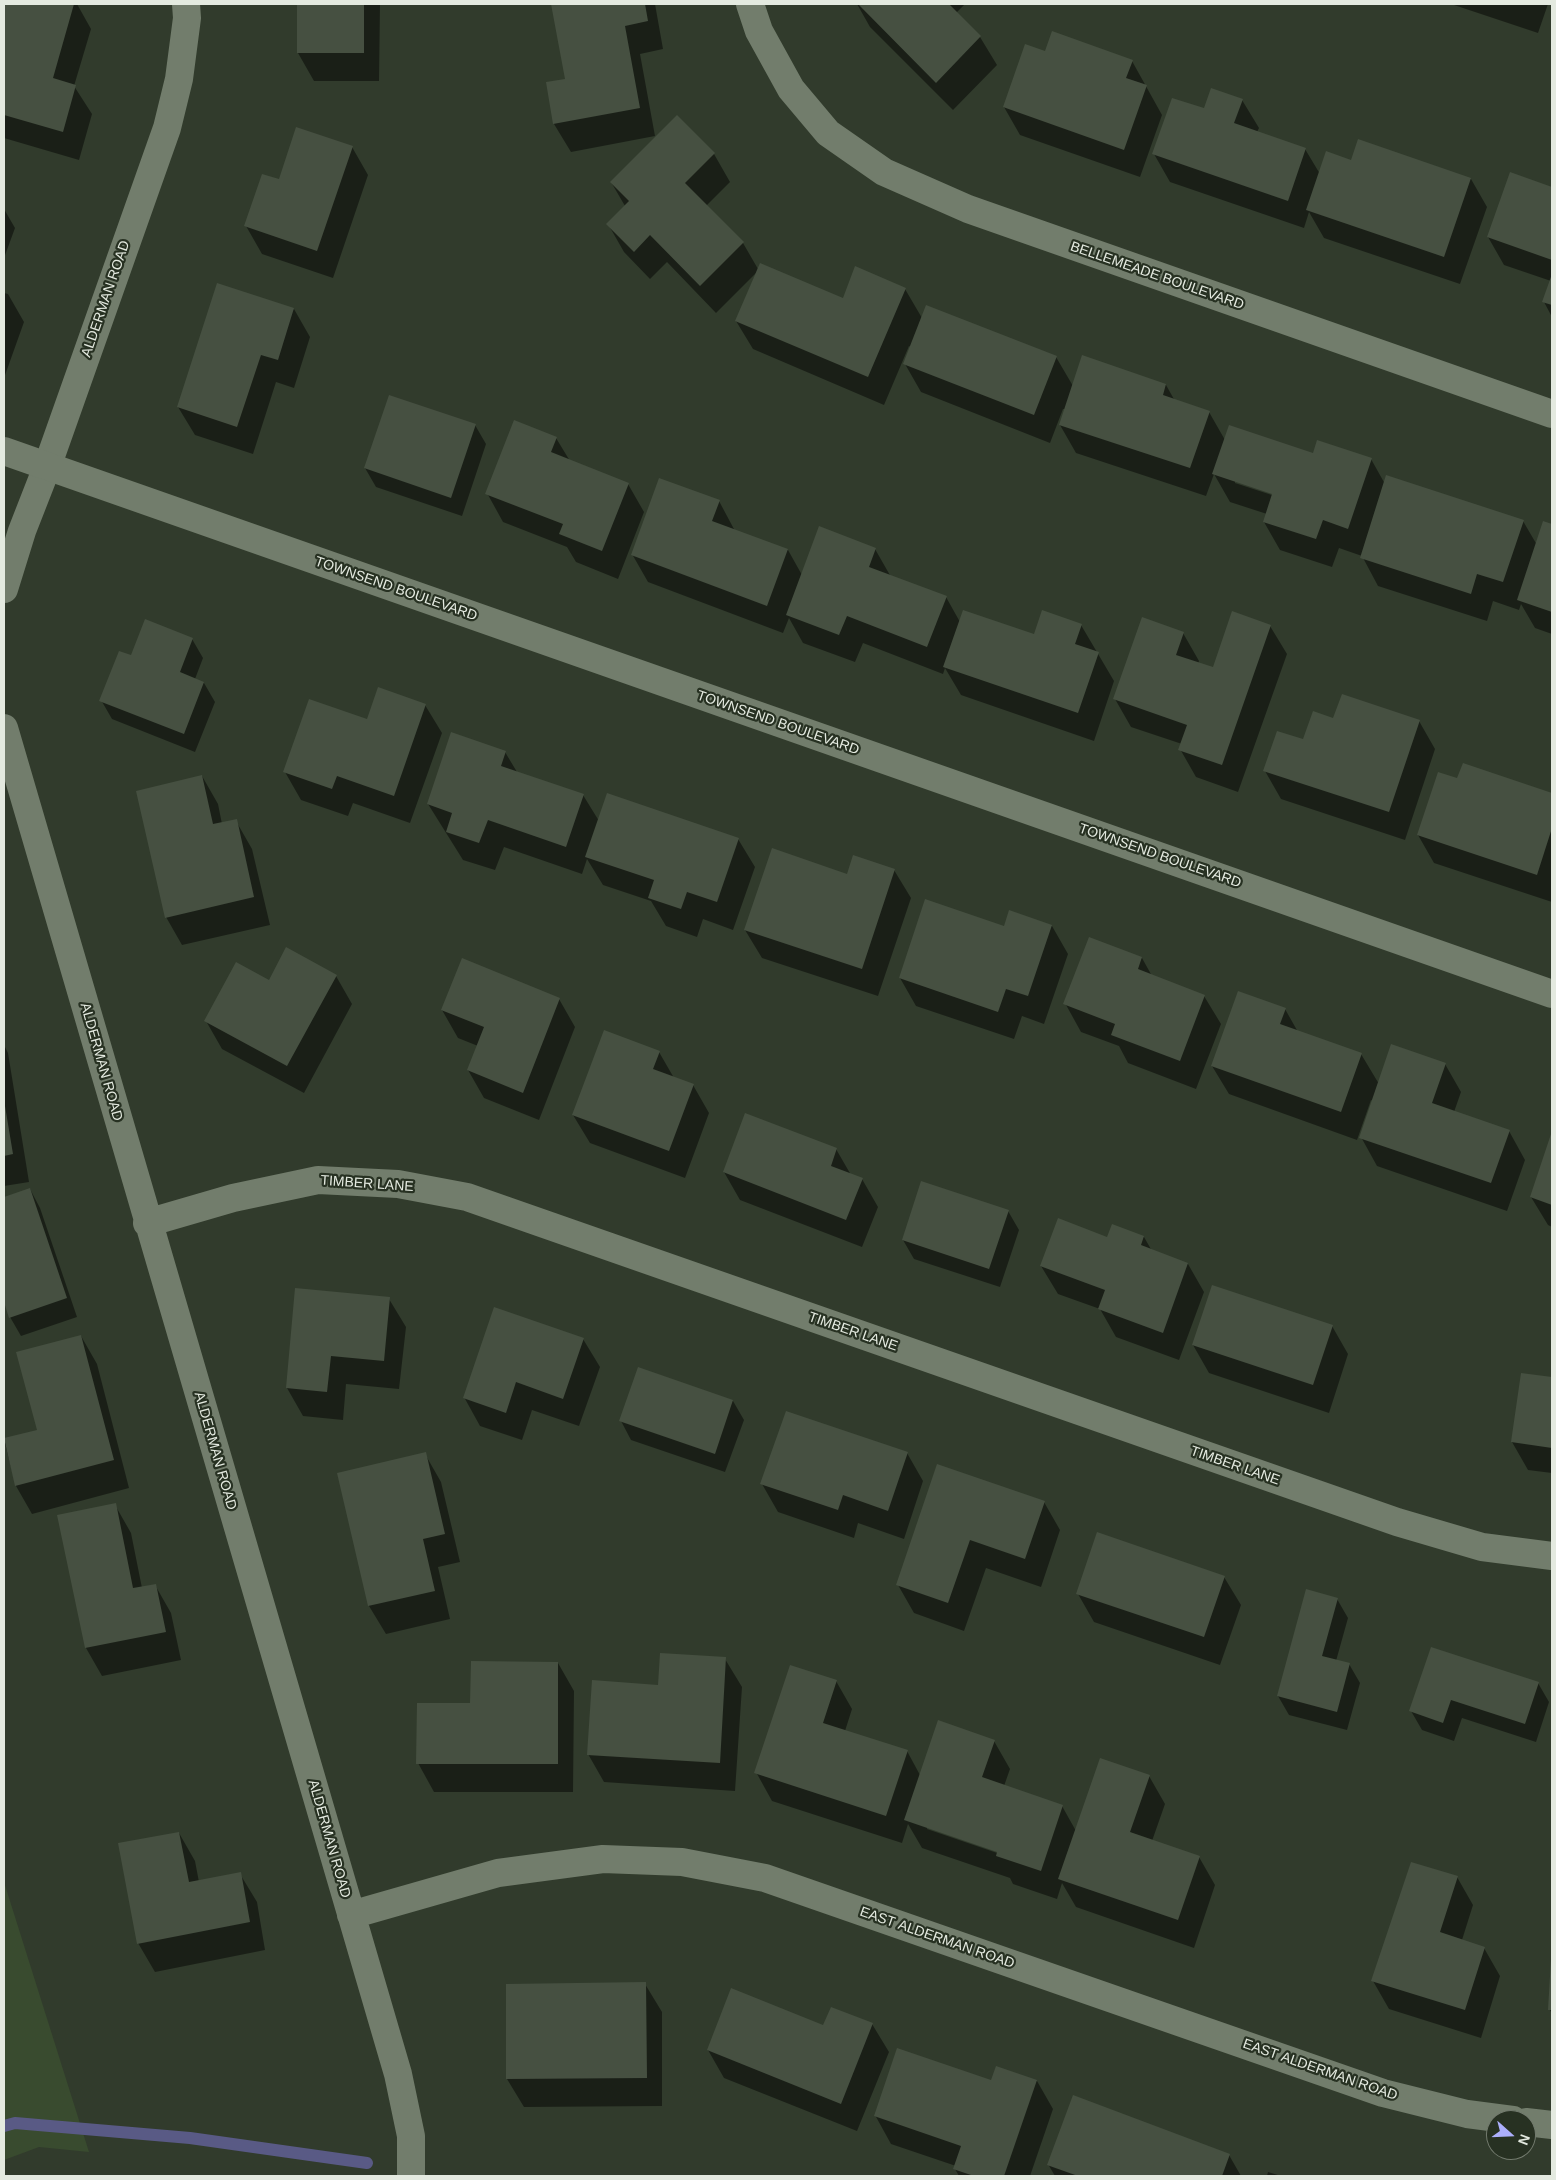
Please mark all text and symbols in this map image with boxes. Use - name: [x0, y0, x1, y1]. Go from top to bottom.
- street label: BELLEMEADE BOULEVARD: [1068, 238, 1246, 314]
- street label: ALDERMAN ROAD: [78, 239, 134, 359]
- street label: TOWNSEND BOULEVARD: [313, 553, 479, 625]
- street label: TOWNSEND BOULEVARD: [695, 687, 861, 759]
- street label: TOWNSEND BOULEVARD: [1077, 820, 1243, 892]
- street label: ALDERMAN ROAD: [76, 1001, 126, 1123]
- street label: TIMBER LANE: [320, 1172, 414, 1196]
- street label: TIMBER LANE: [806, 1309, 900, 1355]
- street label: ALDERMAN ROAD: [190, 1390, 240, 1512]
- street label: TIMBER LANE: [1188, 1443, 1282, 1489]
- street label: ALDERMAN ROAD: [304, 1778, 354, 1900]
- street label: EAST ALDERMAN ROAD: [857, 1904, 1017, 1972]
- street label: EAST ALDERMAN ROAD: [1240, 2036, 1400, 2104]
- north arrow: [1486, 2110, 1536, 2160]
- text: N: [1515, 2132, 1533, 2147]

